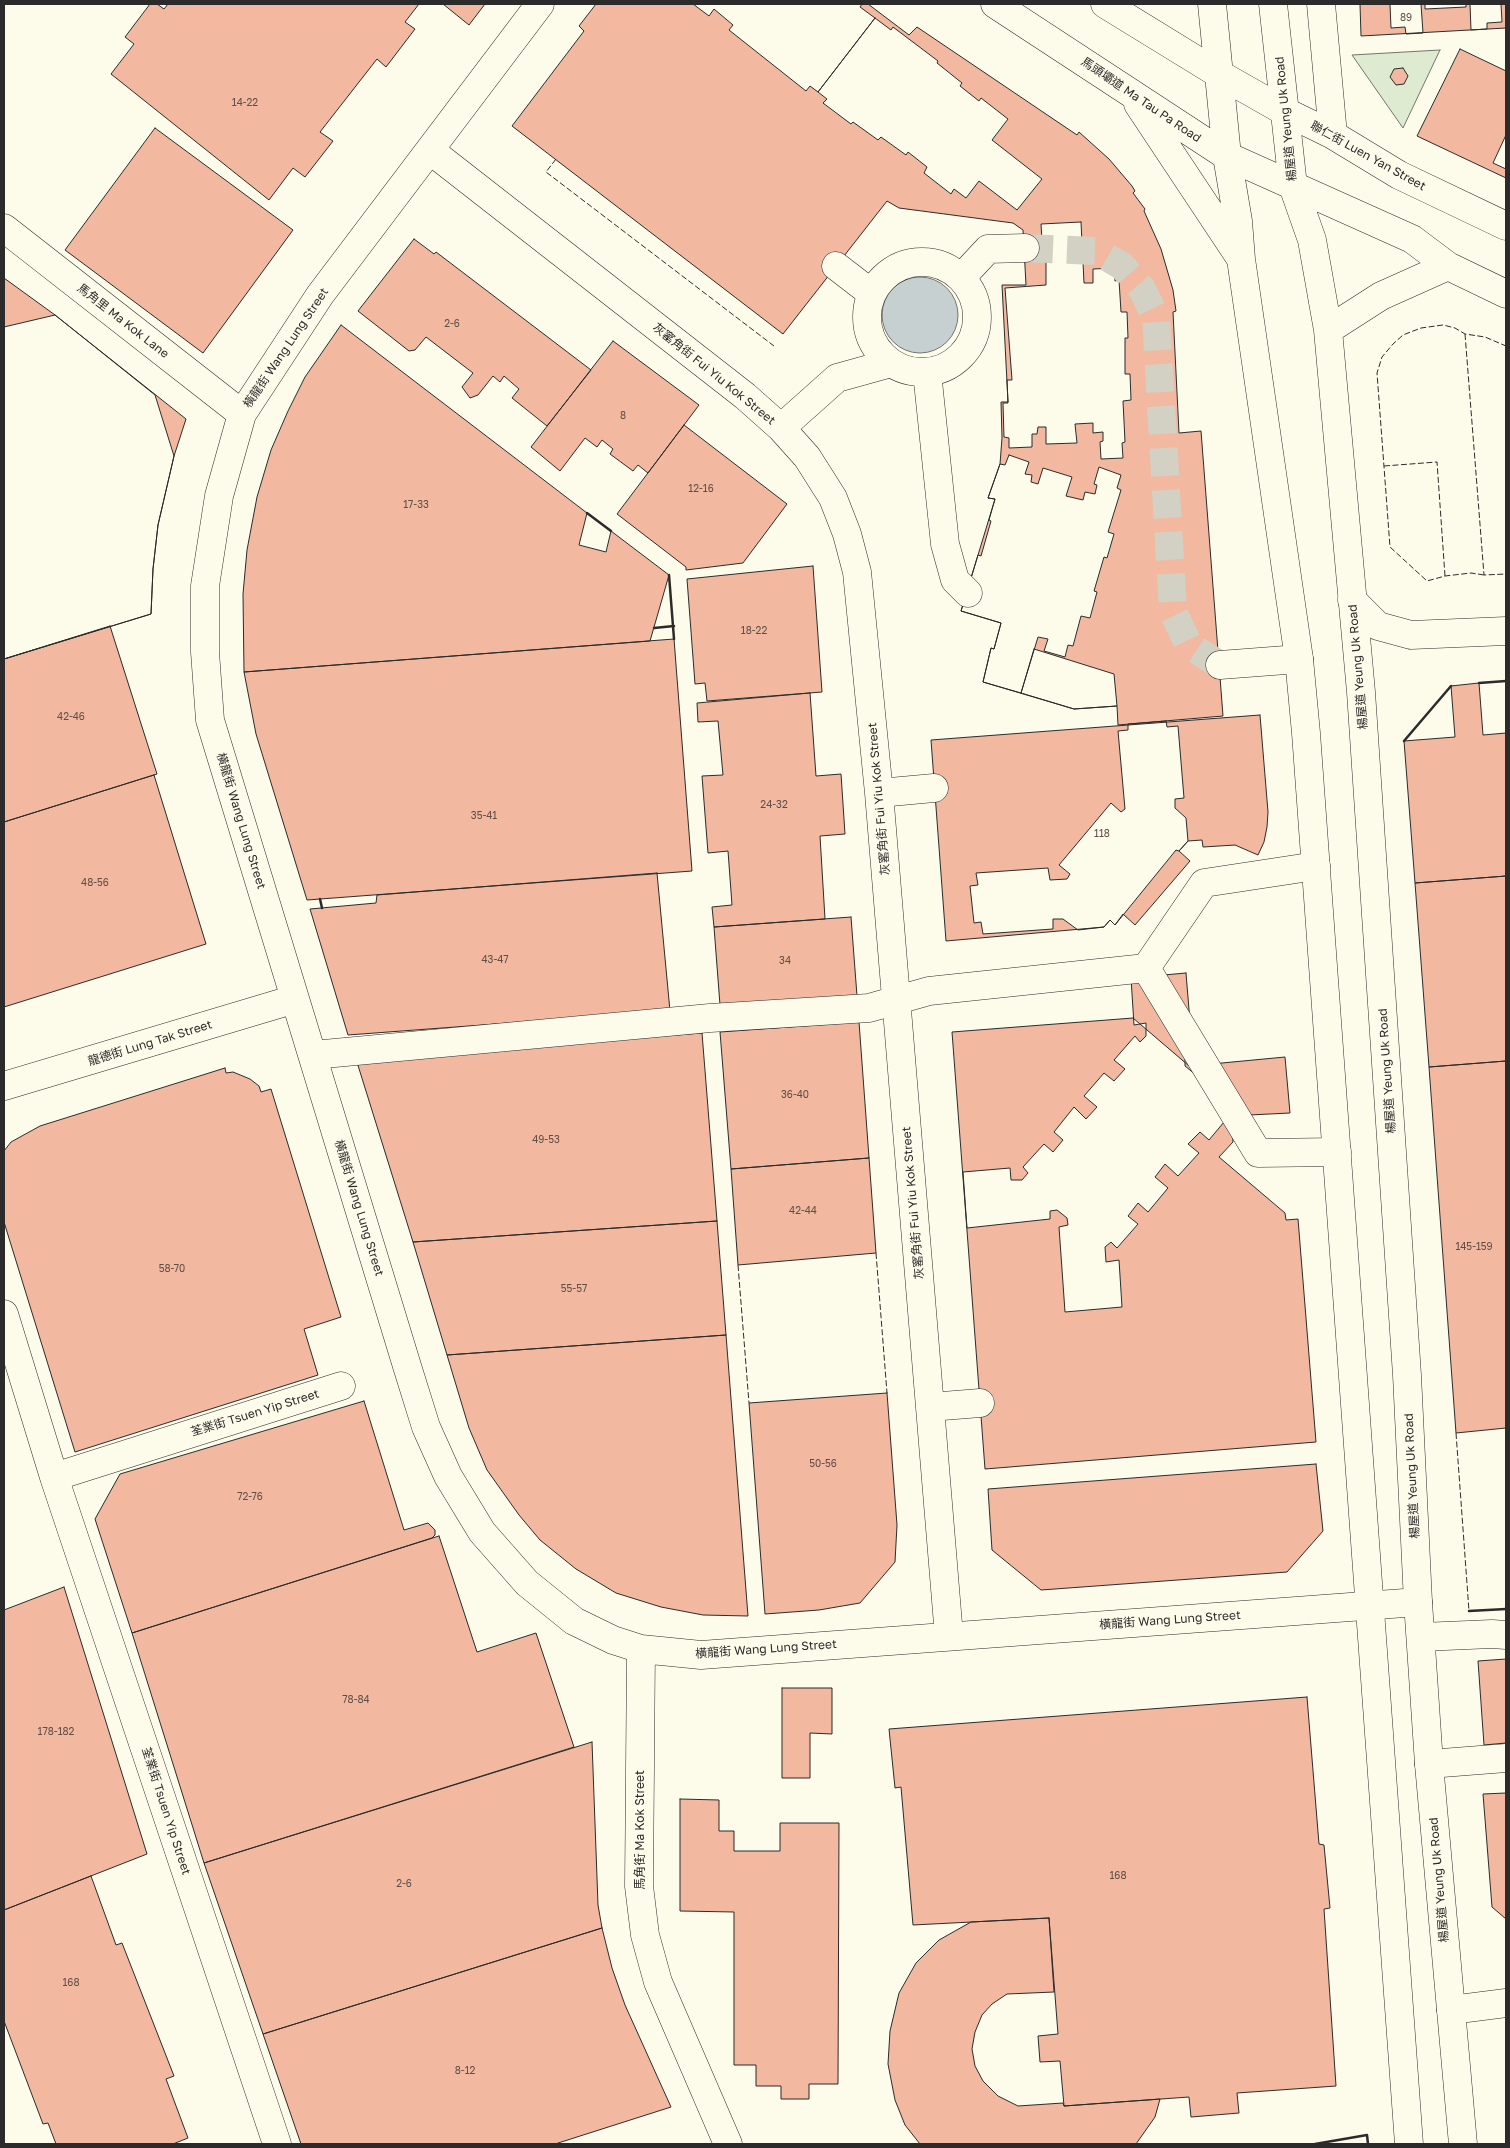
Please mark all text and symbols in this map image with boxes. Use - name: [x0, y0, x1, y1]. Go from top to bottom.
- house number: 89: [1400, 12, 1412, 24]
- street label: 馬頭壩道 Ma Tau Pa Road: [1078, 54, 1204, 146]
- street label: 楊屋道 Yeung Uk Road: [1272, 56, 1300, 182]
- house number: 14-22: [232, 97, 258, 109]
- street label: 聯仁街 Luen Yan Street: [1308, 118, 1428, 194]
- street label: 馬角里 Ma Kok Lane: [74, 281, 172, 361]
- street label: 橫龍街 Wang Lung Street: [240, 285, 332, 411]
- house number: 2-6: [444, 318, 460, 330]
- street label: 灰窰角街 Fui Yiu Kok Street: [650, 320, 778, 428]
- house number: 8: [620, 410, 626, 422]
- house number: 12-16: [688, 483, 714, 495]
- house number: 17-33: [403, 499, 429, 511]
- street label: 楊屋道 Yeung Uk Road: [1345, 604, 1371, 730]
- house number: 18-22: [741, 625, 767, 637]
- house number: 42-46: [57, 711, 85, 723]
- street label: 灰窰角街 Fui Yiu Kok Street: [865, 722, 893, 876]
- street label: 橫龍街 Wang Lung Street: [213, 751, 269, 891]
- house number: 24-32: [760, 799, 788, 811]
- house number: 35-41: [471, 810, 497, 822]
- house number: 118: [1094, 828, 1110, 840]
- house number: 48-56: [81, 877, 109, 889]
- house number: 43-47: [481, 954, 509, 966]
- house number: 34: [779, 955, 791, 967]
- street label: 楊屋道 Yeung Uk Road: [1375, 1008, 1399, 1134]
- street label: 龍德街 Lung Tak Street: [86, 1017, 214, 1069]
- house number: 36-40: [781, 1089, 809, 1101]
- street label: 灰窰角街 Fui Yiu Kok Street: [899, 1126, 927, 1280]
- house number: 49-53: [532, 1134, 560, 1146]
- street label: 橫龍街 Wang Lung Street: [331, 1138, 387, 1278]
- house number: 42-44: [789, 1205, 817, 1217]
- house number: 145-159: [1455, 1241, 1493, 1253]
- house number: 58-70: [159, 1263, 185, 1275]
- house number: 55-57: [561, 1283, 587, 1295]
- street label: 荃業街 Tsuen Yip Street: [189, 1387, 321, 1439]
- street label: 楊屋道 Yeung Uk Road: [1402, 1413, 1422, 1539]
- house number: 50-56: [809, 1458, 837, 1470]
- house number: 72-76: [237, 1491, 263, 1503]
- street label: 橫龍街 Wang Lung Street: [1099, 1608, 1241, 1632]
- street label: 橫龍街 Wang Lung Street: [695, 1637, 837, 1661]
- house number: 78-84: [342, 1694, 370, 1706]
- house number: 178-182: [38, 1726, 74, 1738]
- street label: 荃業街 Tsuen Yip Street: [139, 1745, 193, 1877]
- street label: 馬角街 Ma Kok Street: [633, 1770, 647, 1890]
- street label: 楊屋道 Yeung Uk Road: [1426, 1817, 1452, 1943]
- house number: 168: [1110, 1870, 1126, 1882]
- house number: 2-6: [396, 1878, 412, 1890]
- house number: 168: [63, 1977, 79, 1989]
- house number: 8-12: [455, 2065, 475, 2077]

